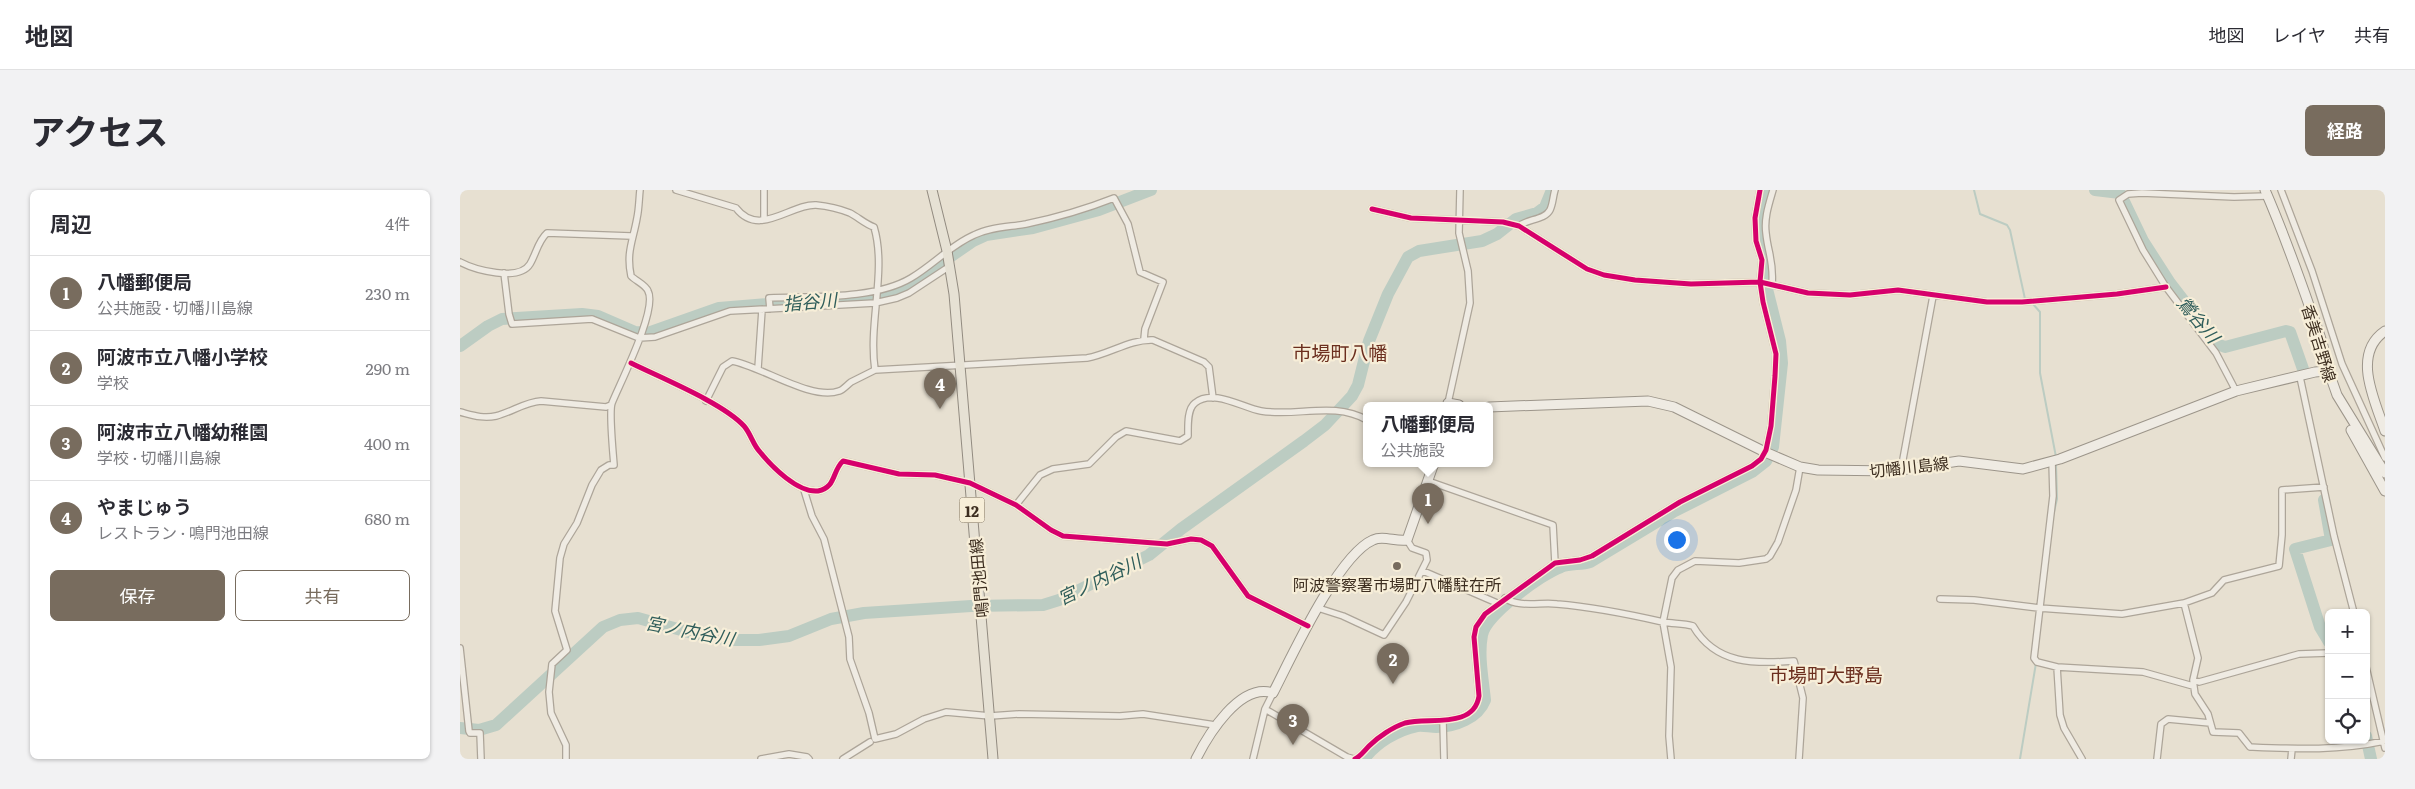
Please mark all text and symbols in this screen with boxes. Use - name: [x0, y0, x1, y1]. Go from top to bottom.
- text: 地図: [25, 17, 73, 52]
- text: 地図: [2209, 21, 2245, 48]
- text: レイヤ: [2273, 21, 2326, 48]
- text: 共有: [2354, 21, 2390, 48]
- text: アクセス: [30, 104, 168, 156]
- button: 経路: [2305, 105, 2385, 156]
- text: 周辺: [50, 207, 92, 238]
- text: 4件: [385, 211, 410, 235]
- text: 八幡郵便局: [97, 267, 192, 295]
- text: 1: [63, 281, 69, 305]
- text: 230 m: [365, 281, 410, 305]
- water label: 指谷川: [782, 285, 840, 317]
- water label: 鶯谷川: [2171, 290, 2228, 350]
- text: 公共施設 · 切幡川島線: [97, 295, 253, 319]
- street label: 香美吉野線: [2297, 301, 2343, 385]
- district label: 市場町八幡: [1292, 338, 1388, 366]
- text: 阿波市立八幡小学校: [97, 342, 268, 370]
- text: 2: [62, 356, 70, 380]
- text: 290 m: [366, 356, 410, 380]
- pin: 4: [924, 368, 956, 409]
- text: 学校: [97, 370, 129, 394]
- popup: [1363, 402, 1493, 467]
- text: 八幡郵便局: [1380, 409, 1476, 437]
- text: 阿波市立八幡幼稚園: [97, 417, 268, 445]
- text: 3: [62, 431, 70, 455]
- text: 400 m: [364, 431, 410, 455]
- text: 公共施設: [1380, 437, 1445, 461]
- text: 学校 · 切幡川島線: [97, 445, 221, 469]
- street label: 切幡川島線: [1868, 450, 1950, 482]
- pin: 1: [1412, 483, 1444, 524]
- text: やまじゅう: [97, 492, 192, 520]
- road number: 12: [960, 498, 984, 522]
- text: 4: [61, 506, 71, 530]
- text: 680 m: [365, 506, 410, 530]
- text: レストラン · 鳴門池田線: [97, 520, 269, 544]
- your location: [1664, 527, 1690, 553]
- street label: 鳴門池田線: [963, 537, 993, 619]
- water label: 宮ノ内谷川: [1053, 546, 1147, 611]
- marker: 阿波警察署市場町八幡駐在所: [1391, 560, 1403, 572]
- button: 保存: [50, 570, 225, 621]
- button: 共有: [235, 570, 410, 621]
- place label: 阿波警察署市場町八幡駐在所: [1293, 572, 1501, 596]
- water label: 宮ノ内谷川: [643, 608, 739, 652]
- map controls: [2325, 609, 2370, 744]
- button: +: [2325, 609, 2370, 654]
- pin: 2: [1377, 643, 1409, 684]
- button: −: [2325, 654, 2370, 699]
- district label: 市場町大野島: [1769, 660, 1883, 688]
- button: locate: [2325, 699, 2370, 744]
- pin: 3: [1277, 704, 1309, 745]

